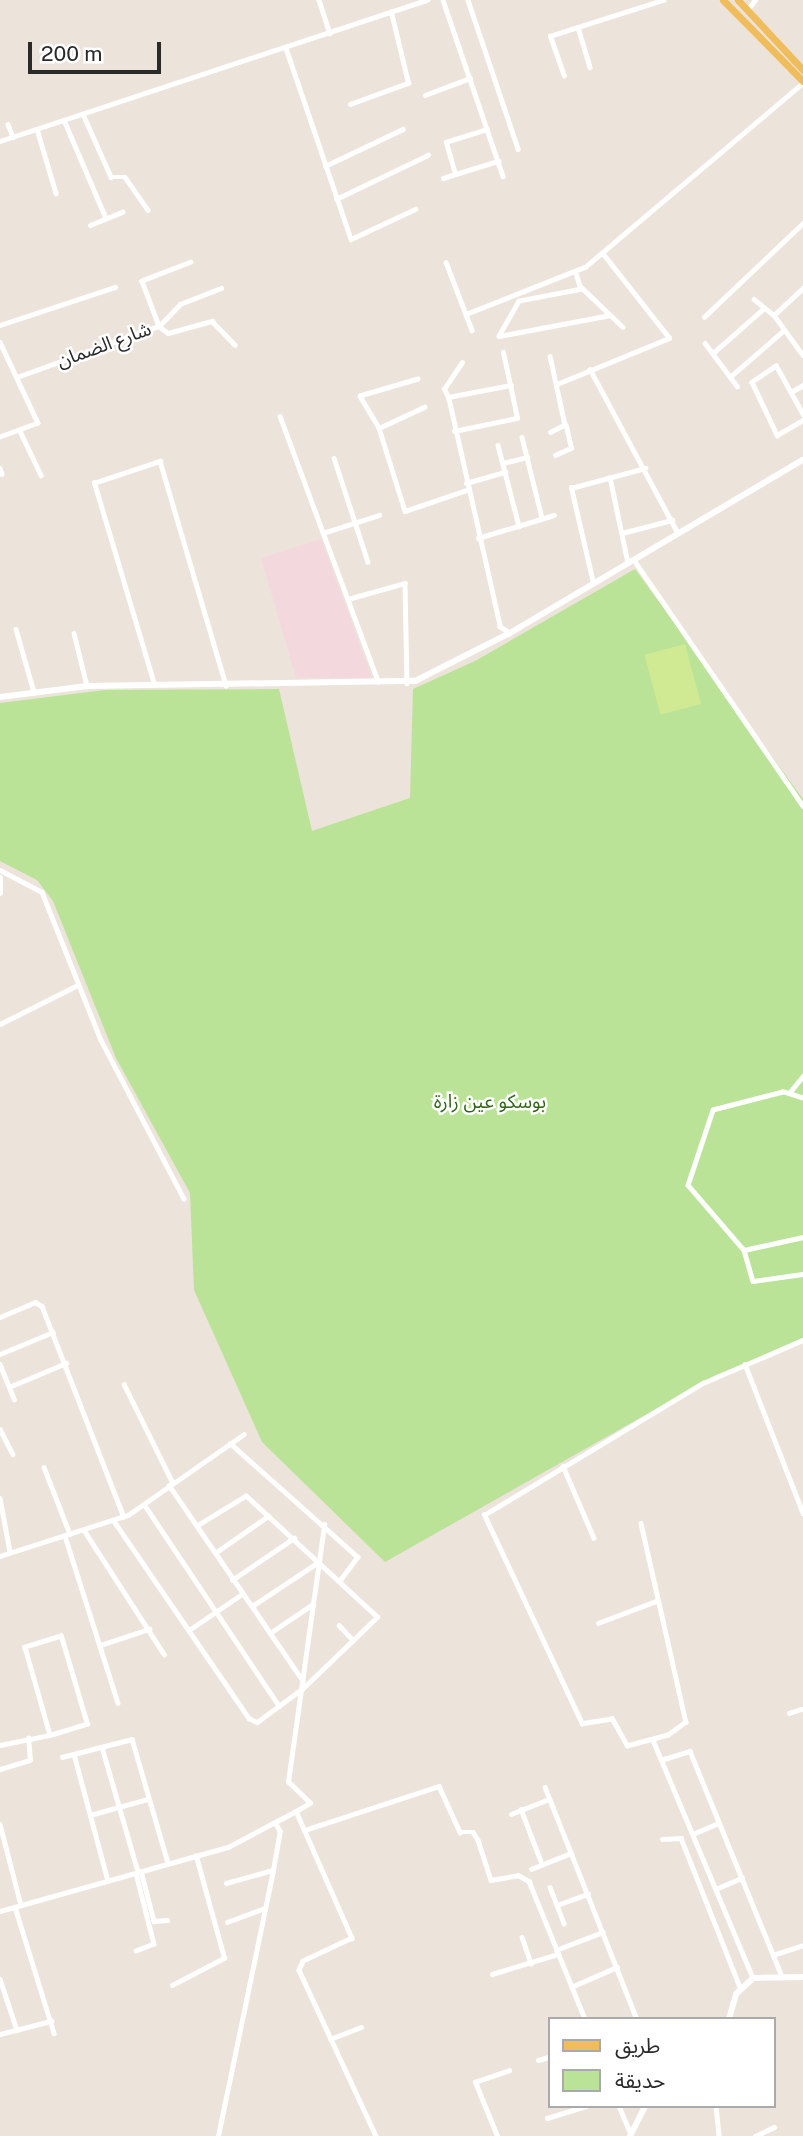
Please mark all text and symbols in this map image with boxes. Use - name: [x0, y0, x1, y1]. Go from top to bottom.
- scale bar: [32, 28, 164, 72]
- text: 200 m: [41, 41, 102, 66]
- street label: شارع الضمان: [54, 317, 154, 373]
- park label: بوسكو عين زارة: [434, 1091, 546, 1113]
- legend: [548, 2017, 775, 2108]
- text: طريق: [615, 2033, 660, 2058]
- text: حديقة: [615, 2068, 665, 2093]

